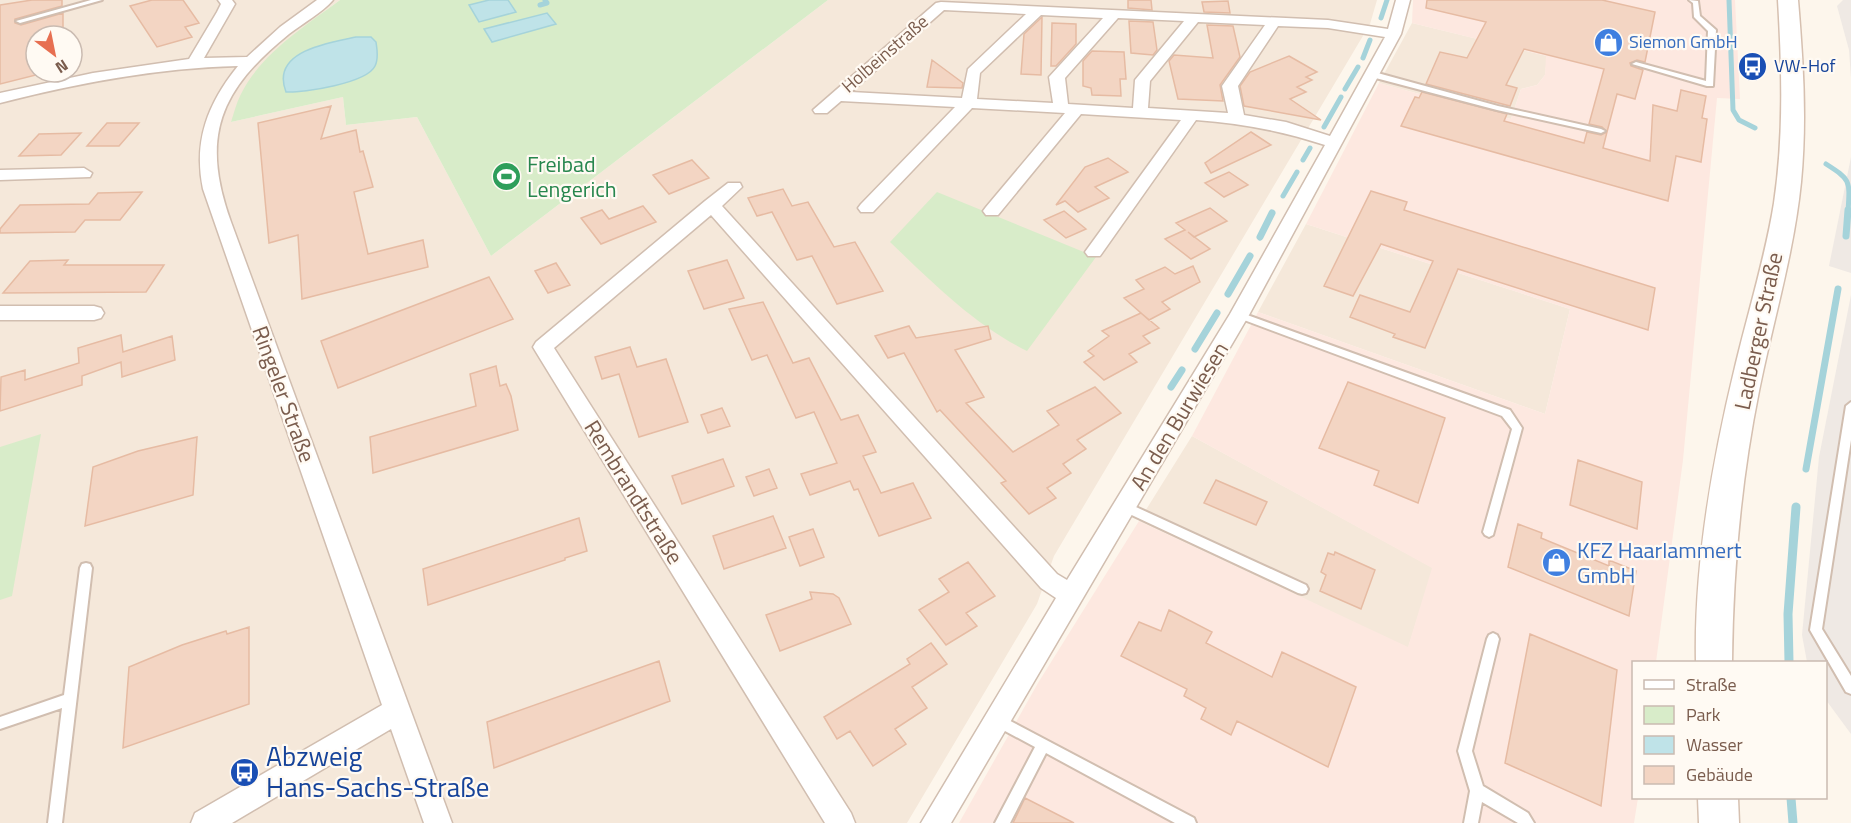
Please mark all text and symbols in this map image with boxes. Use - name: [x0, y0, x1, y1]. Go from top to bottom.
- street label: Holbeinstraße: [835, 8, 934, 99]
- north arrow: [24, 24, 84, 84]
- shop icon: Siemon GmbH: [1592, 26, 1624, 58]
- place label: Siemon GmbH: [1629, 28, 1738, 55]
- bus stop icon: VW-Hof: [1737, 50, 1769, 82]
- place label: VW-Hof: [1774, 52, 1836, 79]
- text: N: [51, 54, 73, 80]
- place label: Freibad Lengerich: [527, 147, 617, 206]
- sports icon: Freibad Lengerich: [490, 161, 522, 193]
- street label: Ladberger Straße: [1725, 249, 1791, 413]
- street label: Ringeler Straße: [244, 321, 324, 467]
- street label: An den Burwiesen: [1121, 335, 1237, 497]
- street label: Rembrandtstraße: [576, 413, 692, 571]
- place label: KFZ Haarlammert GmbH: [1577, 533, 1742, 592]
- shop icon: KFZ Haarlammert GmbH: [1540, 547, 1572, 579]
- legend: [1632, 661, 1827, 799]
- text: Straße: [1686, 671, 1737, 698]
- text: Park: [1686, 701, 1721, 728]
- text: Wasser: [1686, 731, 1743, 758]
- place label: Abzweig Hans-Sachs-Straße: [266, 735, 489, 807]
- bus stop icon: Abzweig Hans-Sachs-Straße: [229, 757, 261, 789]
- text: Gebäude: [1686, 761, 1753, 788]

